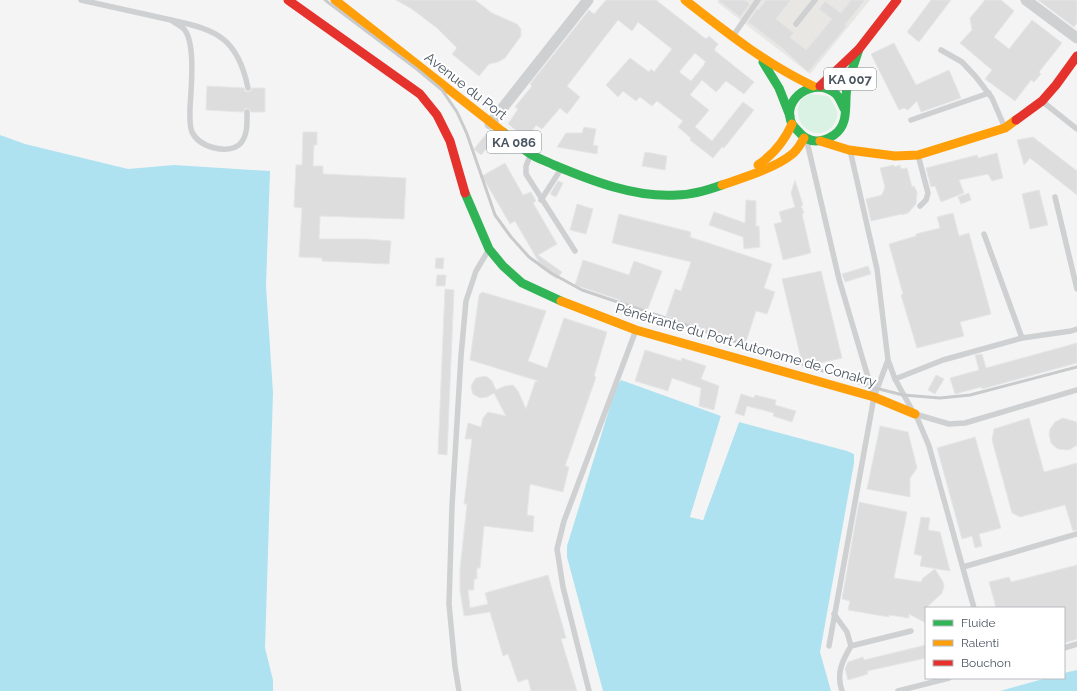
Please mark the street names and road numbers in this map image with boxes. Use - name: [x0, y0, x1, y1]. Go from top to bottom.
- street label: Avenue du Port: [422, 49, 510, 123]
- road number: KA 007: [824, 68, 876, 90]
- road number: KA 086: [487, 131, 541, 153]
- street label: Pénétrante du Port Autonome de Conakry: [614, 300, 879, 390]

